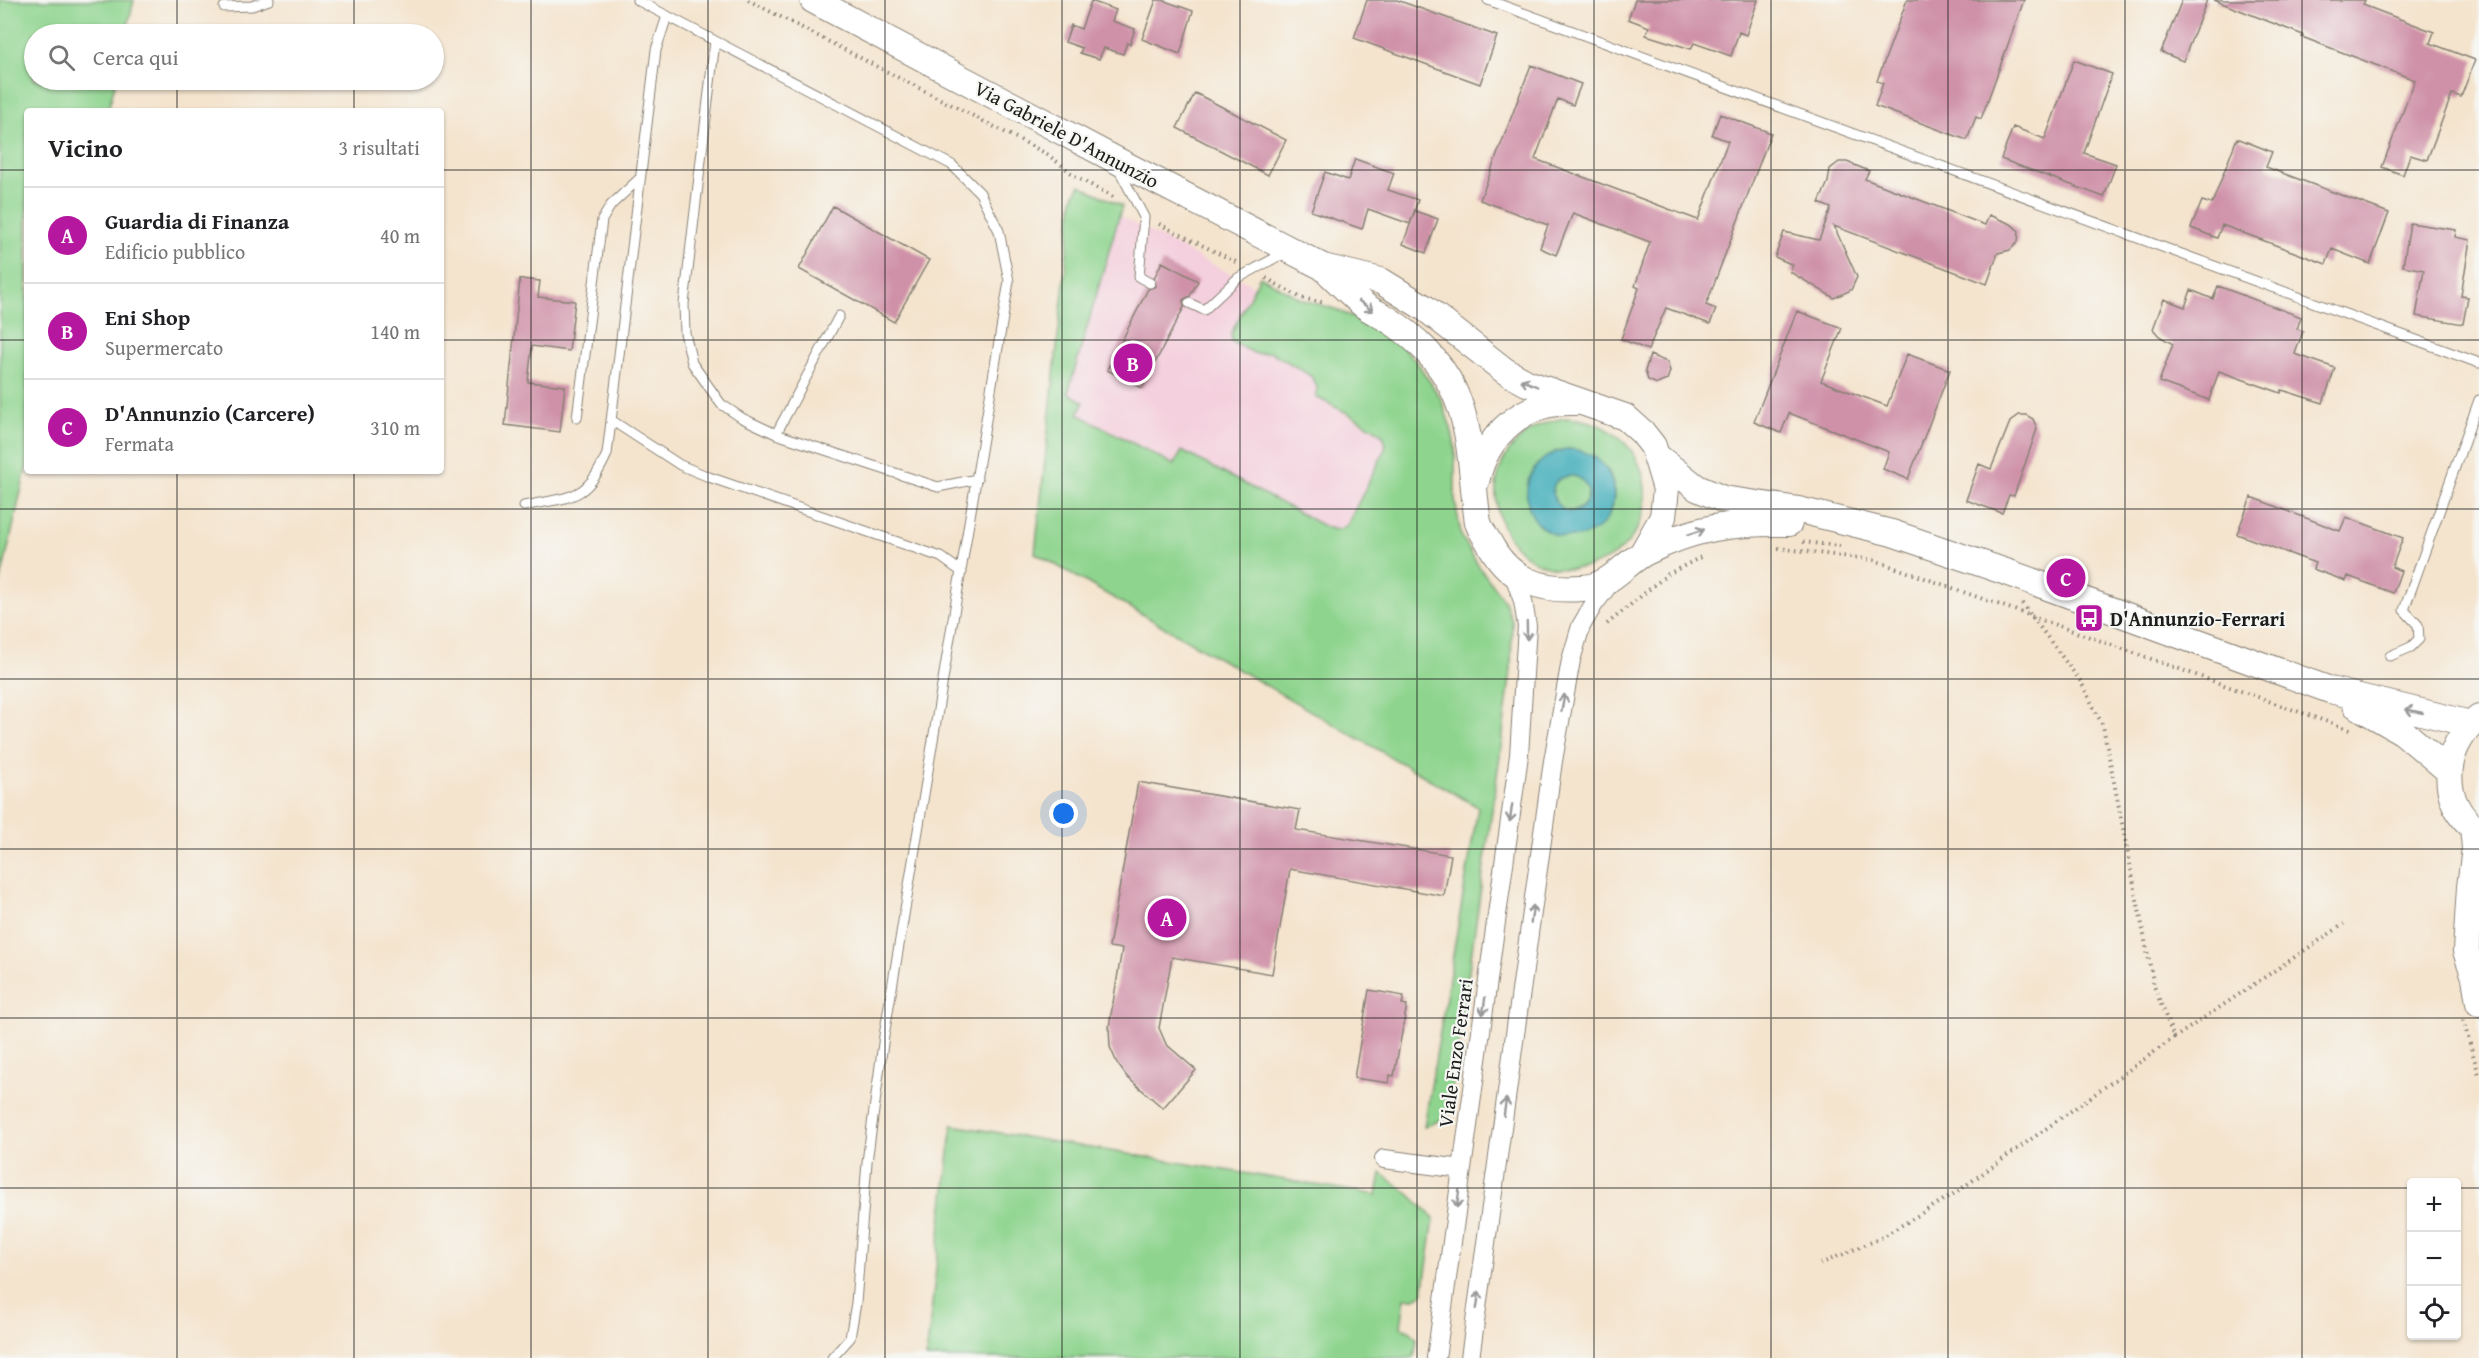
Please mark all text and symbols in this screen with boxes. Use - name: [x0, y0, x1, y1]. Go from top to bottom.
- search box: [24, 24, 444, 90]
- icon: search: [45, 41, 78, 74]
- text: Cerca qui: [93, 41, 179, 73]
- street label: Via Gabriele D'Annunzio: [970, 73, 1164, 195]
- text: Vicino: [48, 128, 123, 167]
- text: 3 risultati: [339, 133, 420, 162]
- text: Guardia di Finanza: [105, 205, 289, 237]
- text: A: [61, 221, 74, 250]
- text: 40 m: [380, 221, 420, 250]
- text: Edificio pubblico: [105, 237, 245, 266]
- one-way arrow: [1358, 299, 1374, 312]
- text: Eni Shop: [105, 301, 190, 333]
- text: B: [61, 317, 74, 346]
- text: 140 m: [370, 317, 420, 346]
- text: Supermercato: [105, 333, 223, 362]
- pin: B: [1114, 340, 1152, 386]
- one-way arrow: [1520, 377, 1539, 388]
- text: D'Annunzio (Carcere): [105, 397, 315, 429]
- text: C: [62, 413, 73, 442]
- text: 310 m: [370, 413, 420, 442]
- text: Fermata: [105, 429, 174, 458]
- one-way arrow: [1686, 526, 1705, 537]
- pin: C: [2046, 556, 2086, 600]
- bus stop icon: D'Annunzio-Ferrari: [2073, 602, 2105, 634]
- place label: D'Annunzio-Ferrari: [2110, 604, 2285, 633]
- one-way arrow: [1521, 621, 1533, 641]
- one-way arrow: [1558, 694, 1569, 714]
- one-way arrow: [2405, 705, 2424, 716]
- your location: [1049, 799, 1078, 828]
- one-way arrow: [1505, 802, 1516, 822]
- pin: A: [1148, 896, 1186, 940]
- one-way arrow: [1526, 904, 1537, 924]
- street label: Viale Enzo Ferrari: [1430, 976, 1480, 1129]
- one-way arrow: [1479, 995, 1490, 1015]
- one-way arrow: [1500, 1098, 1511, 1117]
- map controls: [2407, 1178, 2461, 1340]
- button: +: [2407, 1178, 2461, 1232]
- one-way arrow: [1452, 1189, 1463, 1208]
- button: −: [2407, 1232, 2461, 1286]
- button: locate: [2407, 1286, 2461, 1340]
- one-way arrow: [1472, 1291, 1483, 1310]

